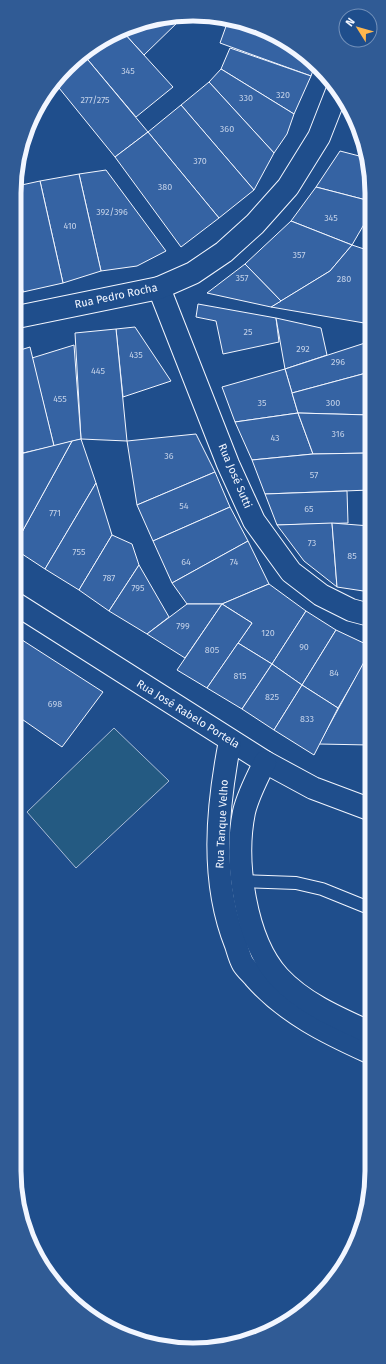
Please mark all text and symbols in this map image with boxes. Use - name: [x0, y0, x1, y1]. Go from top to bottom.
- north arrow: [338, 8, 378, 48]
- text: N: [343, 15, 358, 29]
- house number: 345: [121, 66, 135, 76]
- house number: 320: [276, 90, 290, 100]
- house number: 330: [239, 93, 253, 103]
- house number: 277/275: [80, 95, 110, 105]
- house number: 360: [220, 124, 234, 134]
- house number: 370: [193, 156, 207, 166]
- house number: 380: [158, 182, 172, 192]
- house number: 392/396: [96, 207, 128, 217]
- house number: 345: [324, 213, 338, 223]
- house number: 410: [63, 221, 77, 231]
- house number: 357: [293, 250, 305, 260]
- house number: 357: [236, 273, 248, 283]
- house number: 280: [337, 274, 351, 284]
- street label: Rua Pedro Rocha: [73, 281, 159, 311]
- house number: 25: [244, 327, 253, 337]
- house number: 292: [296, 344, 310, 354]
- house number: 435: [129, 350, 143, 360]
- house number: 296: [331, 357, 345, 367]
- house number: 445: [91, 366, 105, 376]
- house number: 455: [53, 394, 67, 404]
- house number: 35: [257, 398, 267, 408]
- house number: 300: [326, 398, 340, 408]
- house number: 316: [332, 429, 345, 439]
- house number: 43: [270, 433, 280, 443]
- street label: Rua José Sutti: [215, 442, 255, 510]
- house number: 36: [164, 451, 174, 461]
- house number: 57: [310, 470, 318, 480]
- house number: 54: [179, 501, 189, 511]
- house number: 65: [304, 504, 314, 514]
- house number: 771: [49, 508, 61, 518]
- house number: 73: [308, 538, 316, 548]
- house number: 755: [73, 547, 86, 557]
- house number: 85: [347, 551, 357, 561]
- house number: 64: [181, 557, 191, 567]
- house number: 74: [230, 557, 238, 567]
- house number: 787: [103, 573, 115, 583]
- house number: 795: [131, 583, 145, 593]
- house number: 799: [176, 621, 190, 631]
- house number: 120: [261, 628, 275, 638]
- house number: 90: [299, 642, 309, 652]
- house number: 805: [205, 645, 220, 655]
- house number: 84: [329, 668, 339, 678]
- house number: 815: [233, 671, 247, 681]
- street label: Rua José Rabelo Portela: [134, 677, 242, 751]
- house number: 825: [265, 692, 279, 702]
- house number: 698: [48, 699, 62, 709]
- house number: 833: [300, 714, 314, 724]
- street label: Rua Tanque Velho: [213, 779, 231, 869]

